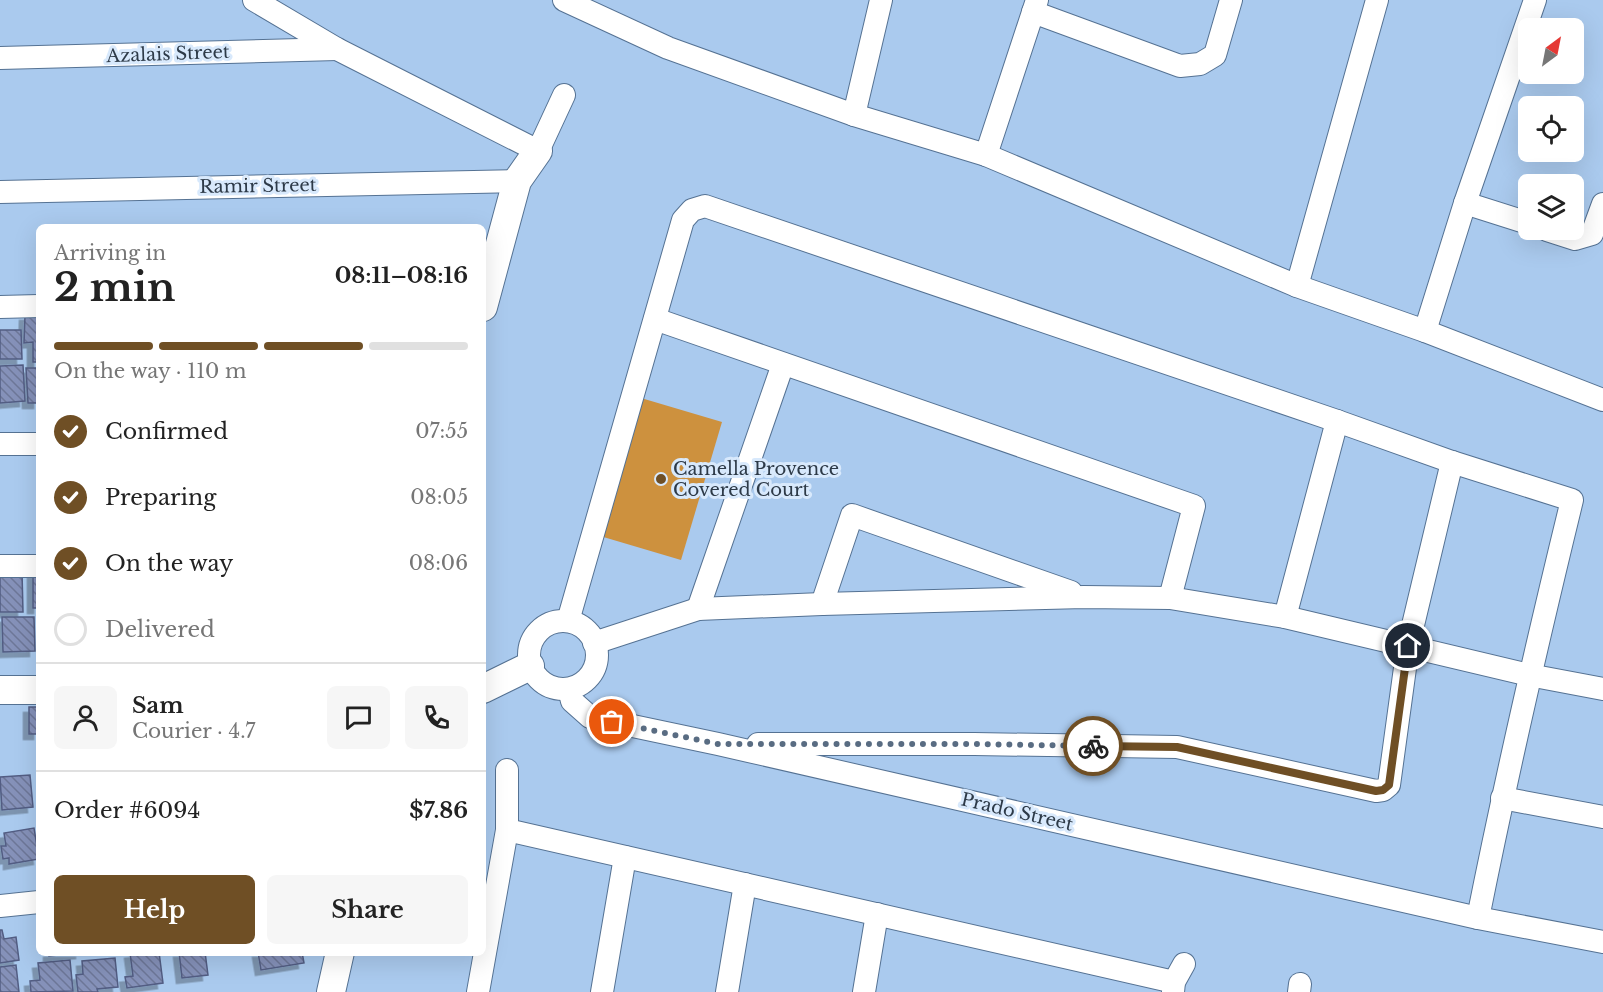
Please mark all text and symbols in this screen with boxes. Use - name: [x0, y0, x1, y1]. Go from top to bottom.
- north arrow: [1518, 18, 1584, 84]
- map controls: [1518, 18, 1584, 240]
- street label: Azalais Street: [105, 41, 230, 67]
- button: locate: [1518, 96, 1584, 162]
- street label: Ramir Street: [199, 174, 317, 198]
- button: layers: [1518, 174, 1584, 240]
- text: Arriving in: [54, 241, 166, 265]
- text: 08:11–08:16: [335, 262, 468, 289]
- text: 2 min: [54, 263, 175, 312]
- text: On the way · 110 m: [54, 359, 247, 383]
- icon: check: [54, 415, 87, 448]
- text: Confirmed: [105, 418, 228, 445]
- text: 07:55: [415, 419, 468, 443]
- place label: Camella Provence Covered Court: [673, 458, 839, 501]
- marker: Camella Provence Covered Court: [654, 472, 668, 486]
- icon: check: [54, 481, 87, 514]
- text: Preparing: [105, 484, 216, 511]
- text: 08:05: [410, 485, 468, 509]
- icon: check: [54, 547, 87, 580]
- text: On the way: [105, 550, 233, 577]
- text: 08:06: [409, 551, 468, 575]
- text: Delivered: [105, 616, 215, 643]
- pin: [1382, 620, 1433, 671]
- icon: home: [1391, 629, 1424, 662]
- button: person: [54, 686, 117, 749]
- button: chat: [327, 686, 390, 749]
- button: phone: [405, 686, 468, 749]
- text: Sam: [132, 692, 184, 719]
- pin: [586, 696, 637, 747]
- icon: bag: [595, 705, 628, 738]
- courier: [1063, 716, 1123, 776]
- text: Courier · 4.7: [132, 719, 255, 743]
- icon: bike: [1077, 730, 1110, 763]
- street label: Prado Street: [959, 788, 1075, 836]
- text: Order #6094: [54, 797, 200, 824]
- text: $7.86: [409, 797, 468, 824]
- button: Help: [54, 875, 255, 944]
- button: Share: [267, 875, 468, 944]

